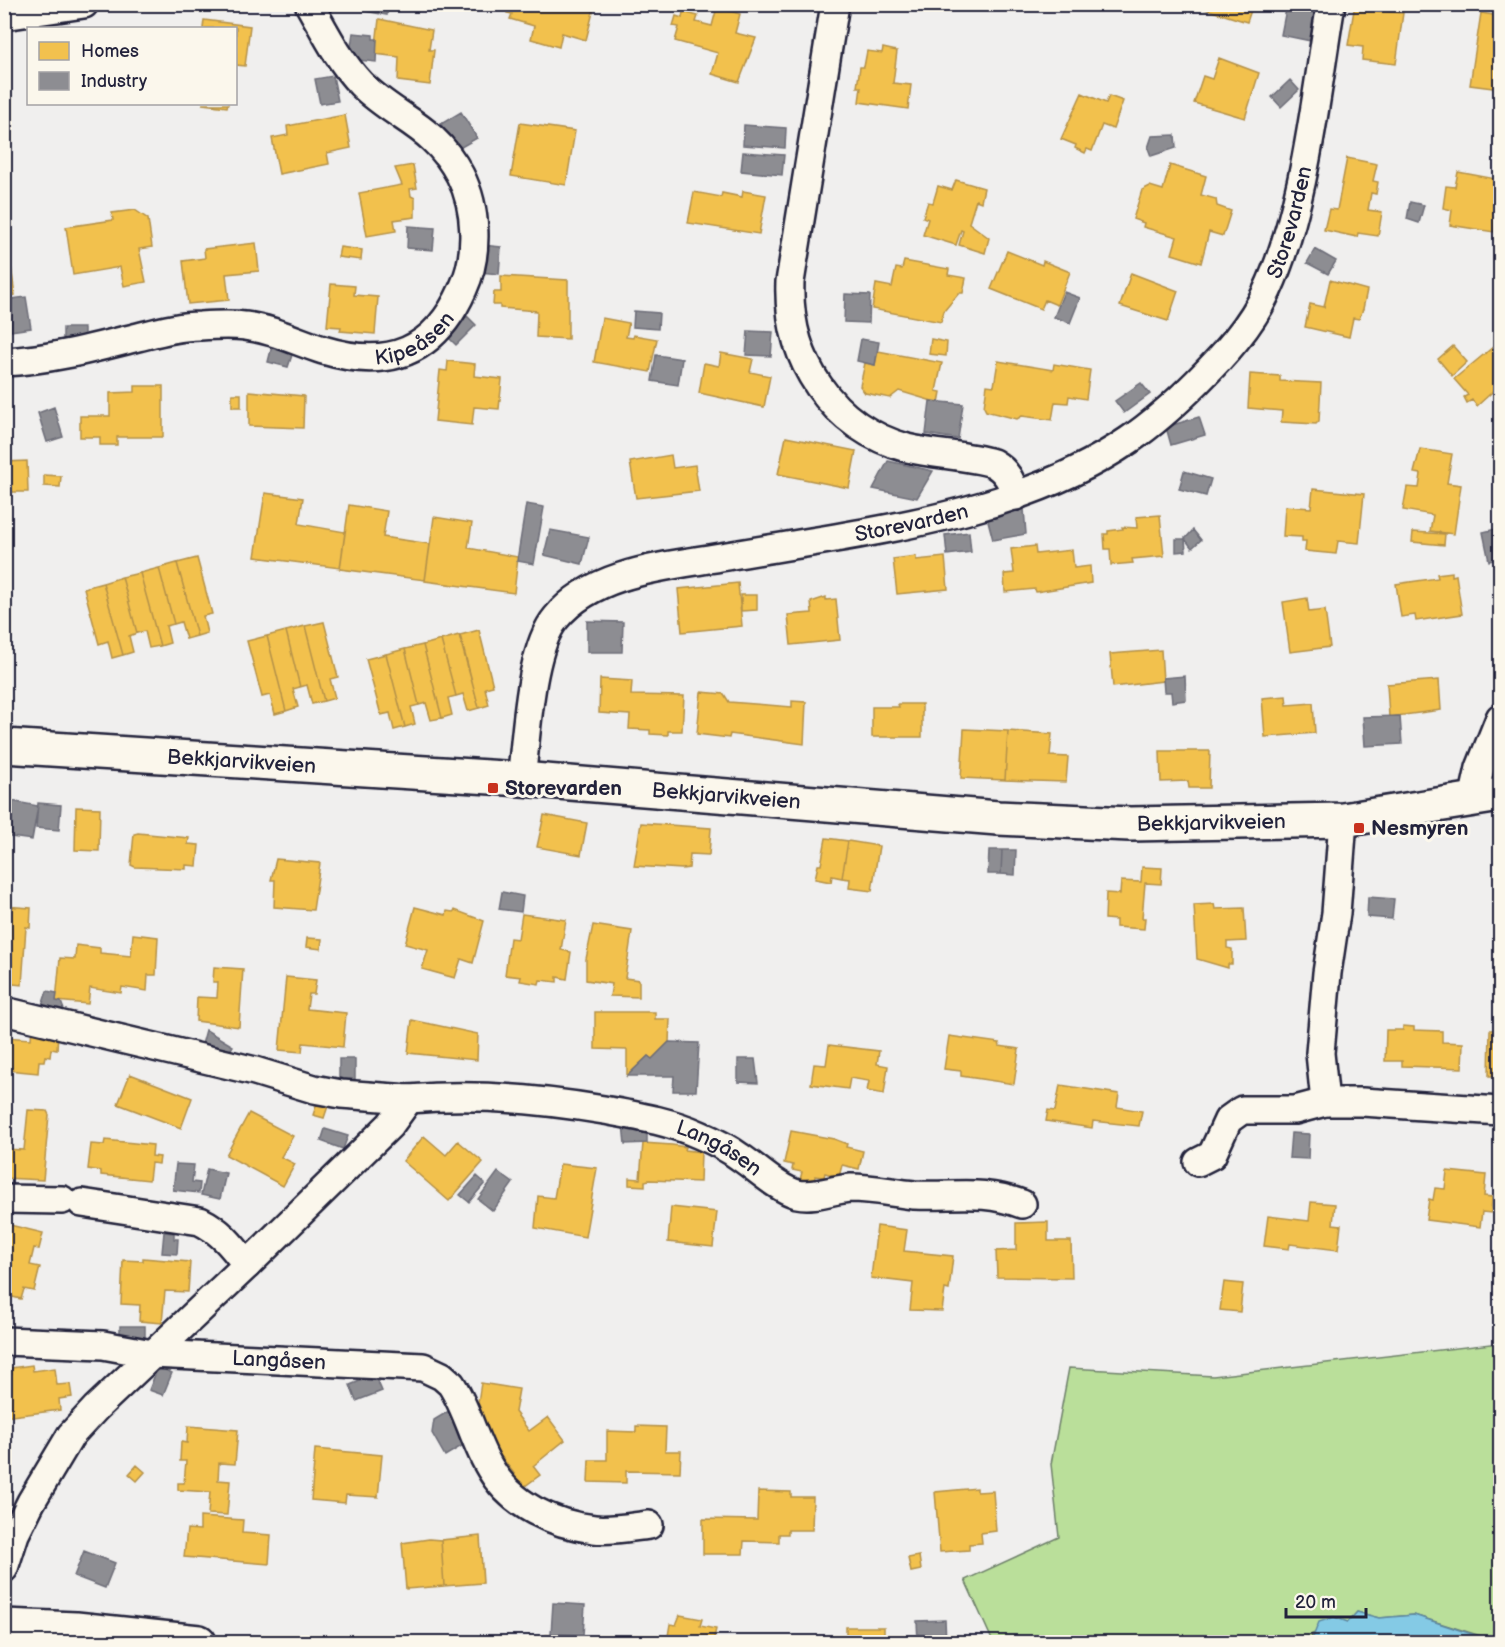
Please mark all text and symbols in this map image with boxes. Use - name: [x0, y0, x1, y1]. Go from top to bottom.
- legend: [27, 27, 237, 105]
- text: Homes: [81, 41, 139, 62]
- text: Industry: [81, 71, 148, 92]
- street label: Storevarden: [1261, 164, 1317, 282]
- street label: Kipeåsen: [374, 307, 459, 370]
- street label: Storevarden: [853, 498, 971, 547]
- street label: Bekkjarvikveien: [166, 744, 317, 778]
- place label: Storevarden: [505, 776, 622, 801]
- street label: Bekkjarvikveien: [651, 777, 802, 814]
- marker: Storevarden: [486, 781, 500, 795]
- street label: Bekkjarvikveien: [1136, 809, 1286, 836]
- place label: Nesmyren: [1371, 816, 1468, 841]
- marker: Nesmyren: [1352, 821, 1366, 835]
- street label: Langåsen: [673, 1114, 767, 1181]
- street label: Langåsen: [231, 1345, 326, 1375]
- scale bar: [1286, 1581, 1366, 1619]
- text: 20 m: [1295, 1592, 1336, 1613]

